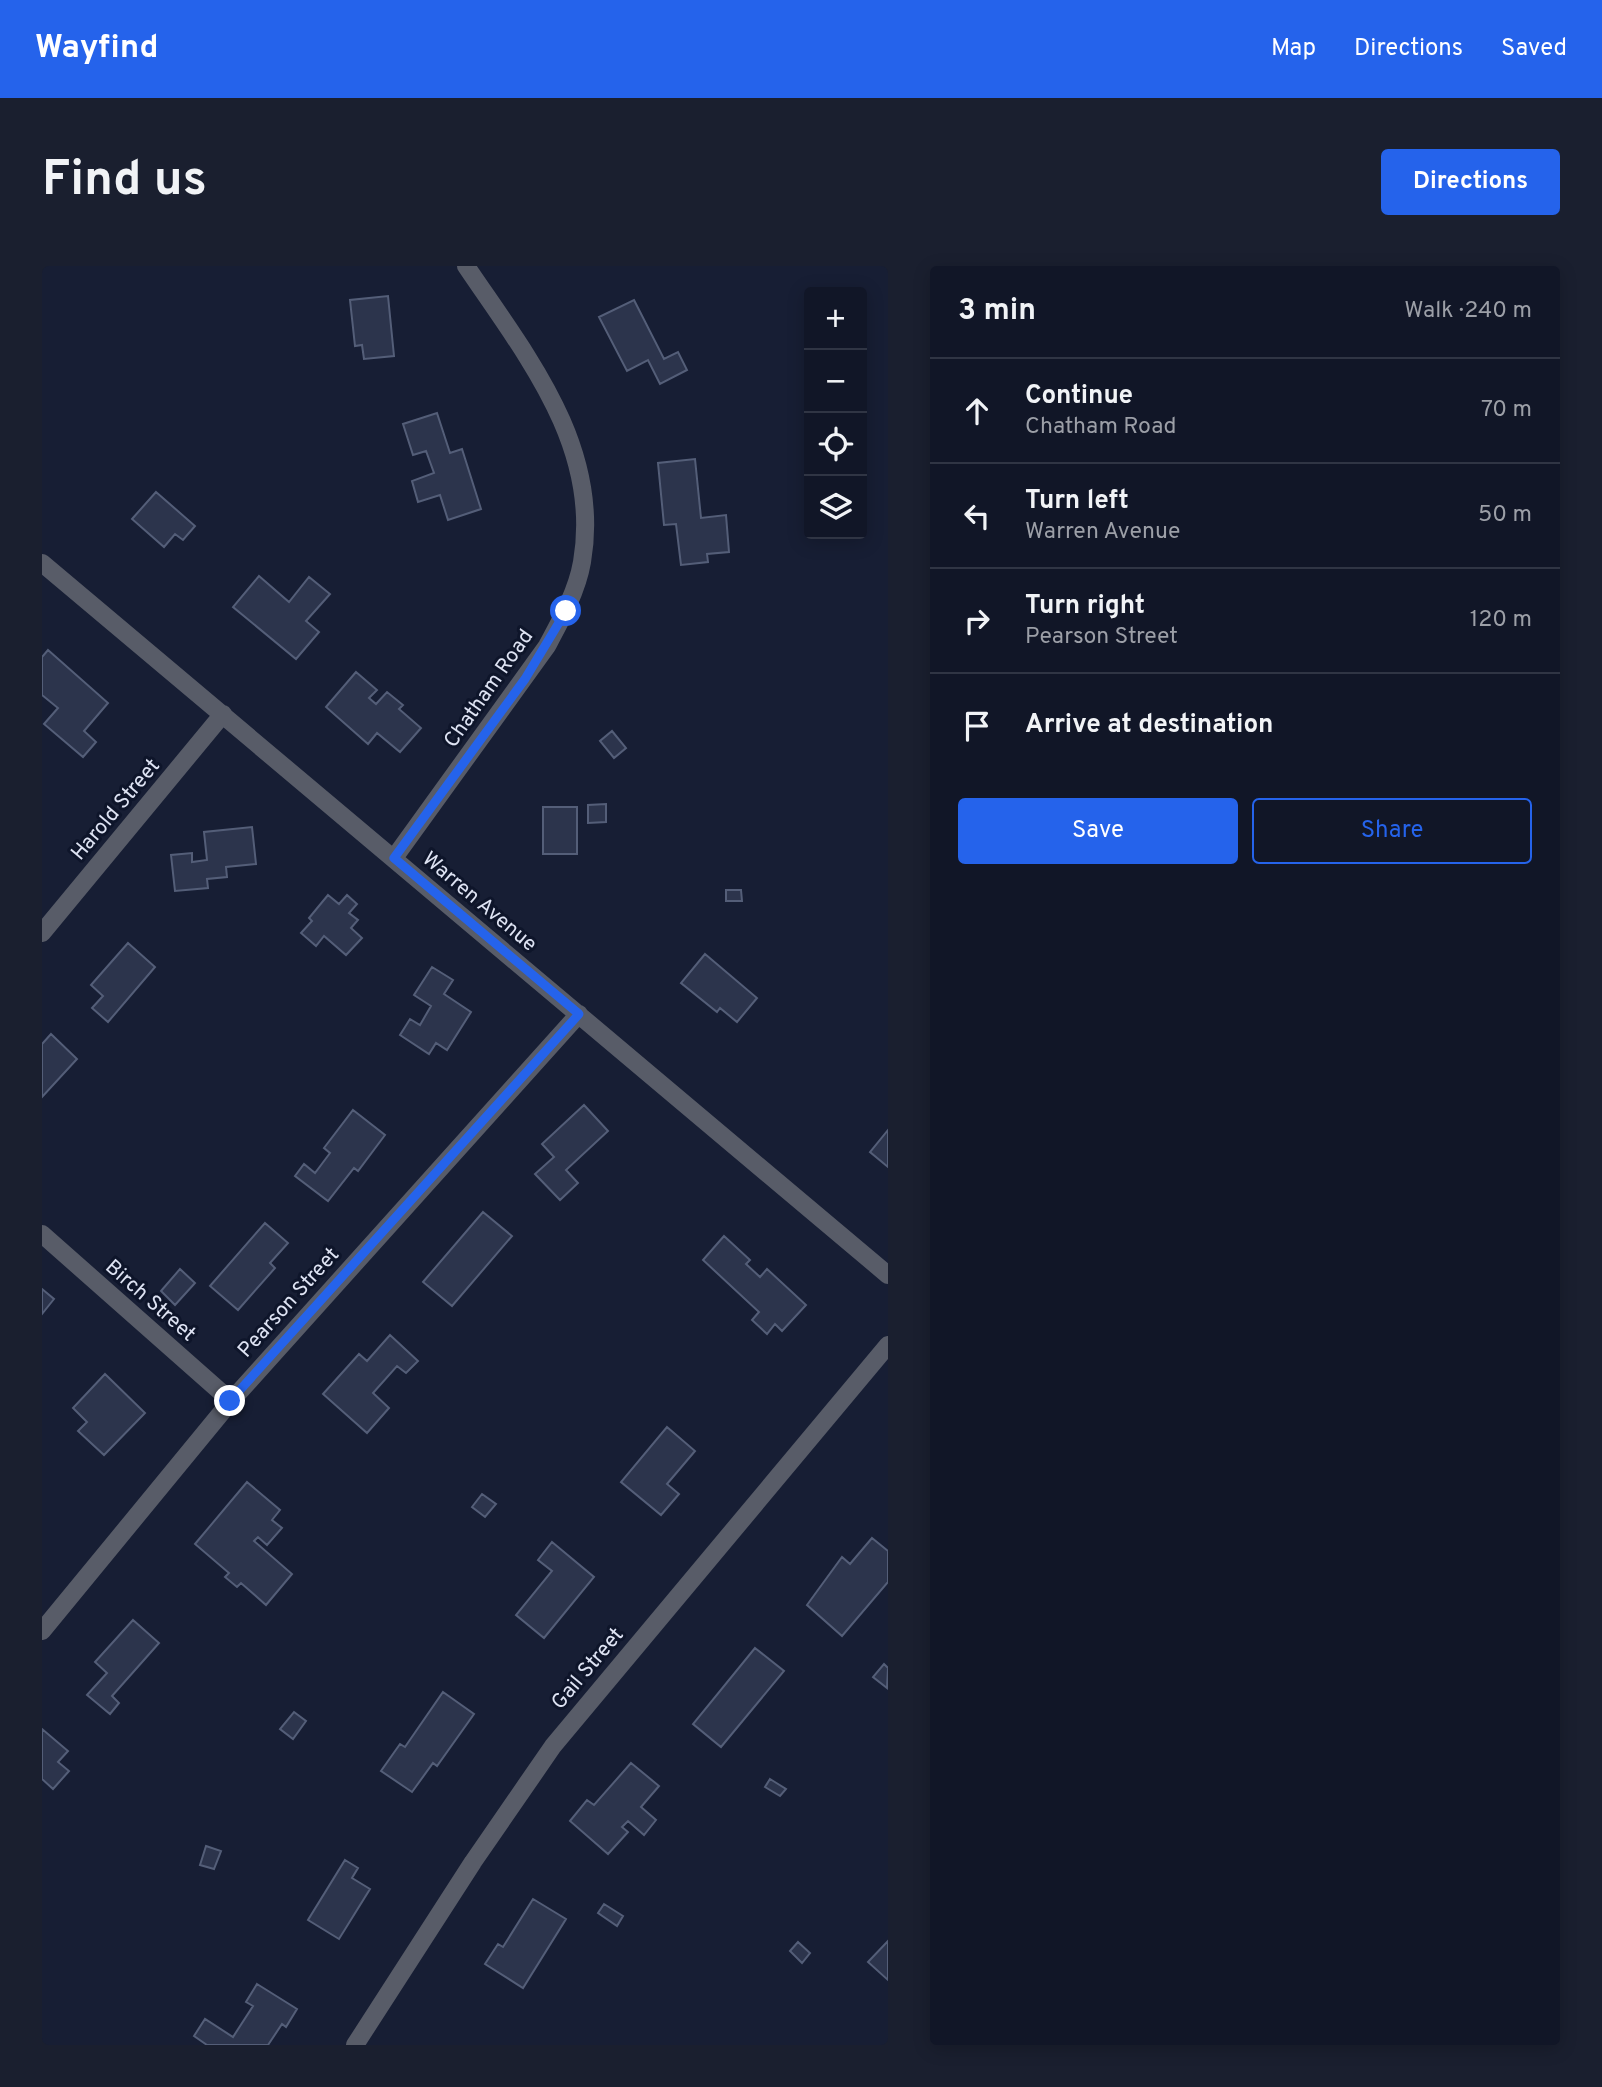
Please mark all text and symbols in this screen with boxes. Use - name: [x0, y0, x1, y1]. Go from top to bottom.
- text: Wayfind: [35, 28, 158, 70]
- text: Map: [1271, 34, 1316, 64]
- text: Directions: [1354, 34, 1463, 64]
- text: Saved: [1501, 34, 1567, 64]
- button: Directions: [1381, 149, 1560, 215]
- text: Find us: [42, 151, 207, 213]
- map controls: [804, 287, 867, 539]
- button: +: [804, 287, 867, 350]
- text: 3 min: [958, 293, 1036, 330]
- text: Walk · 240 m: [1404, 297, 1532, 326]
- button: −: [804, 350, 867, 413]
- text: Continue: [1025, 380, 1133, 413]
- icon: ahead: [958, 392, 996, 430]
- text: 70 m: [1481, 396, 1532, 425]
- button: locate: [804, 413, 867, 476]
- text: Chatham Road: [1025, 413, 1177, 442]
- button: layers: [804, 476, 867, 539]
- text: Turn left: [1025, 485, 1129, 518]
- icon: left: [958, 497, 996, 535]
- text: 50 m: [1478, 501, 1532, 530]
- text: Warren Avenue: [1025, 518, 1180, 547]
- text: Turn right: [1025, 590, 1145, 623]
- route start: [550, 595, 581, 626]
- icon: right: [958, 602, 996, 640]
- text: 120 m: [1470, 606, 1532, 635]
- text: Pearson Street: [1025, 623, 1178, 652]
- street label: Chatham Road: [438, 624, 540, 753]
- icon: arrive: [958, 707, 996, 745]
- text: Arrive at destination: [1025, 709, 1273, 742]
- street label: Harold Street: [66, 753, 167, 866]
- button: Save: [958, 798, 1238, 864]
- button: Share: [1252, 798, 1532, 864]
- street label: Warren Avenue: [416, 846, 542, 958]
- street label: Pearson Street: [232, 1242, 346, 1364]
- street label: Birch Street: [99, 1254, 201, 1348]
- route end: [214, 1385, 245, 1416]
- street label: Gail Street: [546, 1622, 630, 1716]

